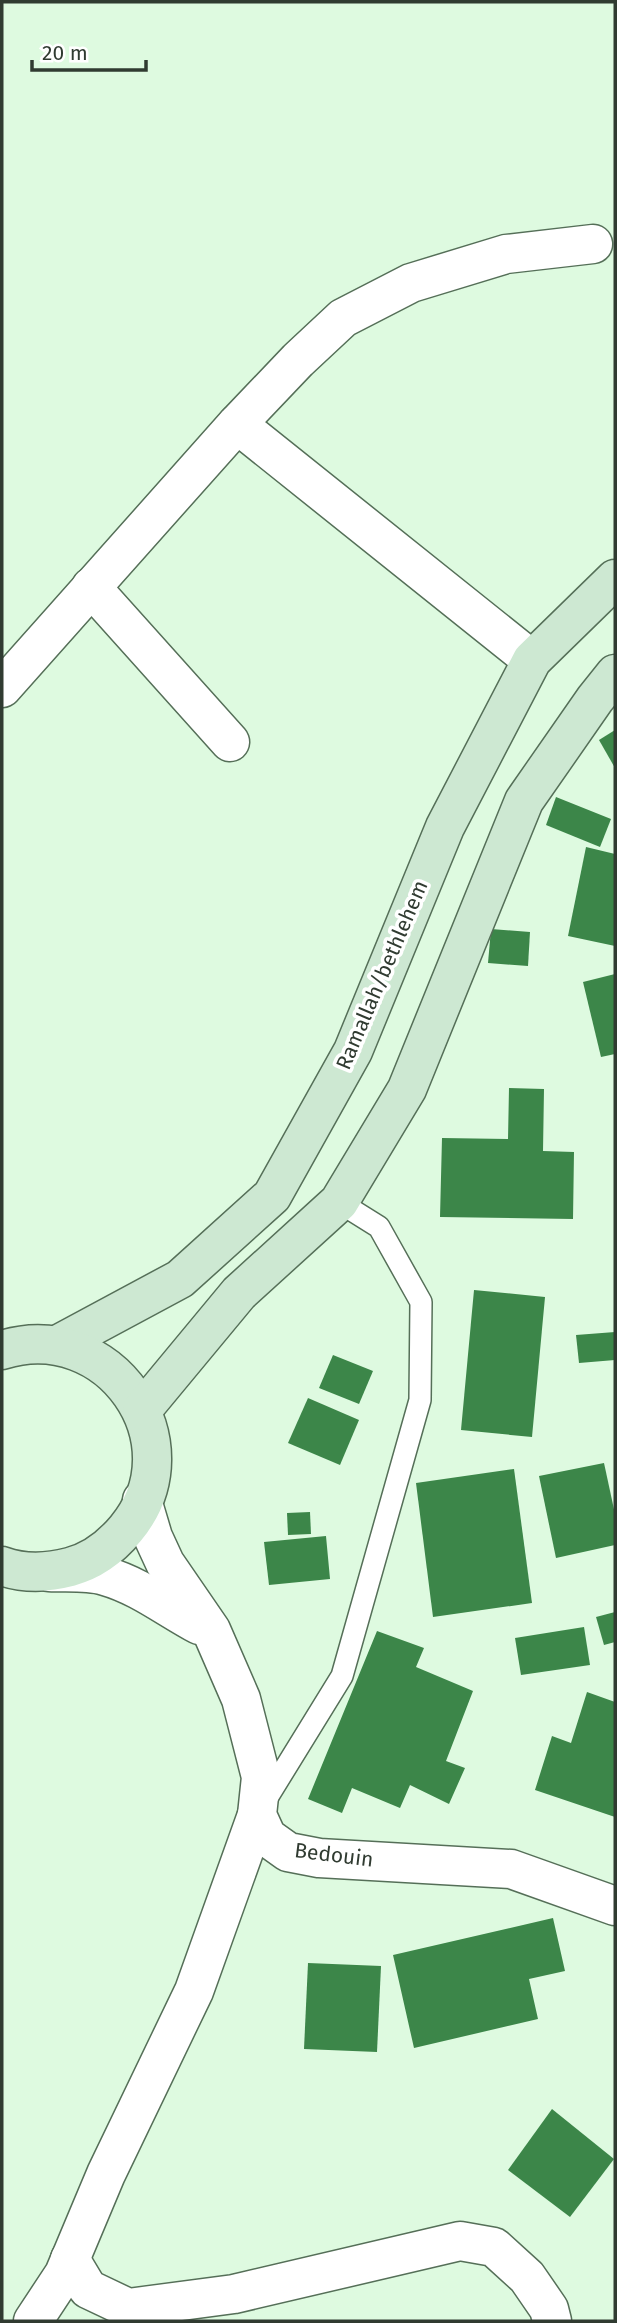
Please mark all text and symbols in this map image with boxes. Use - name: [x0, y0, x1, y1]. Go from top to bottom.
- scale bar: [32, 28, 145, 72]
- text: 20 m: [42, 40, 88, 66]
- street label: Ramallah/bethlehem: [330, 876, 434, 1074]
- street label: Bedouin: [293, 1837, 375, 1873]

